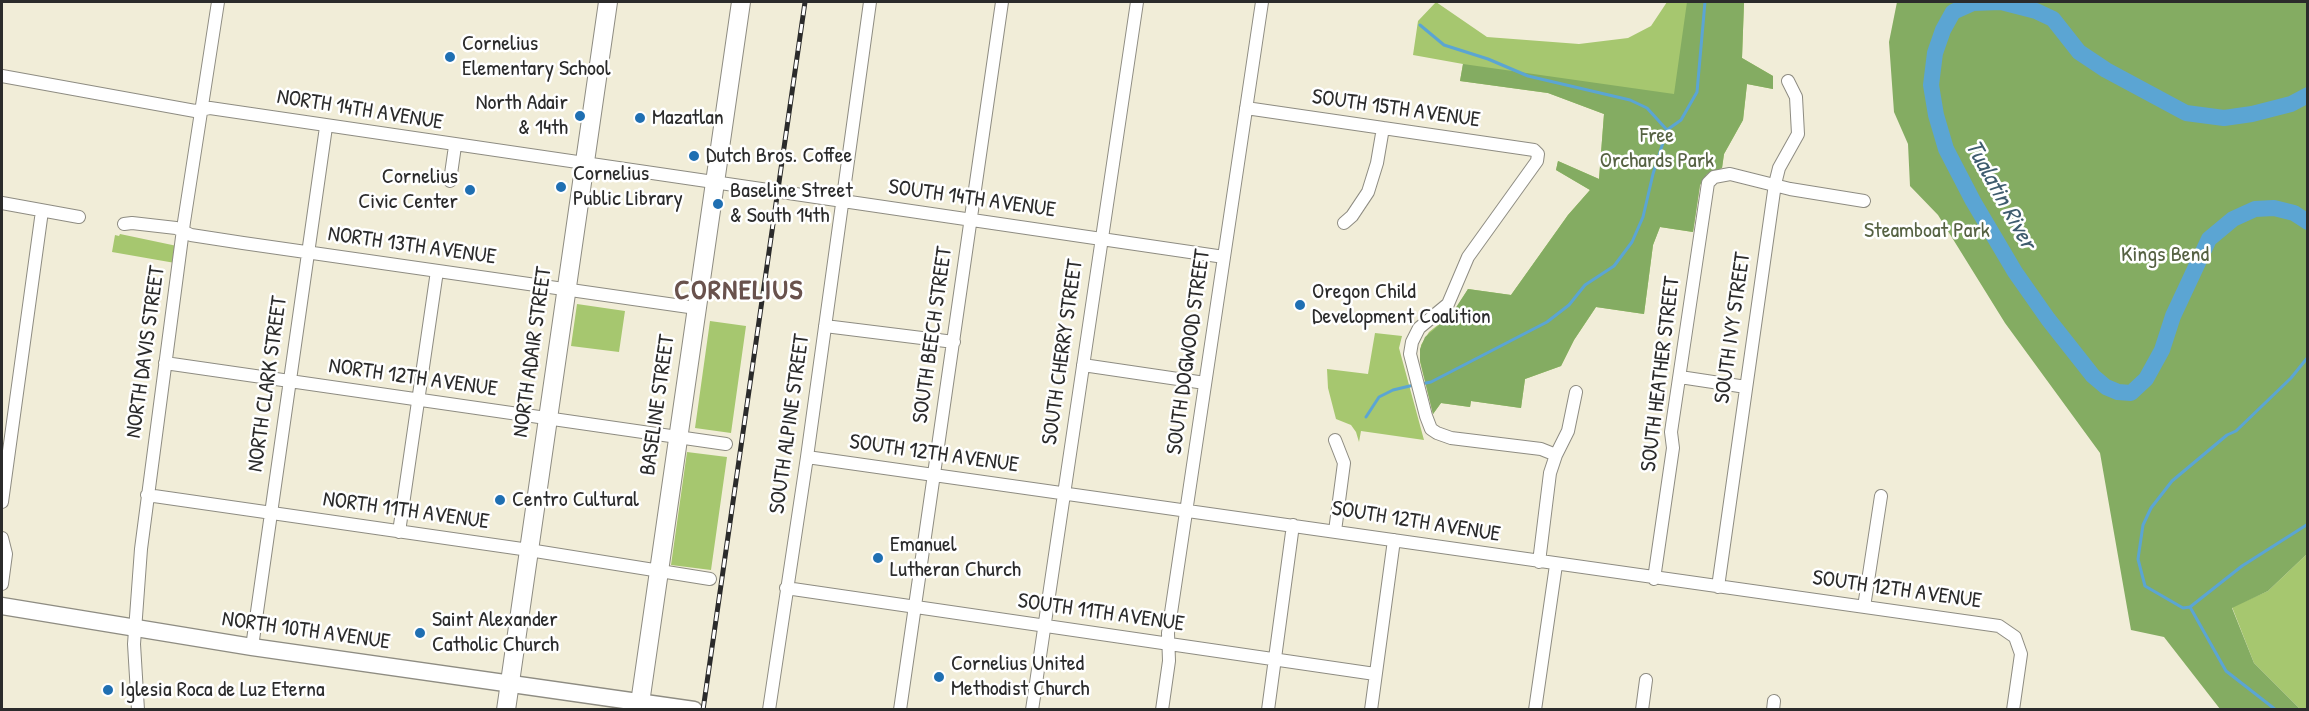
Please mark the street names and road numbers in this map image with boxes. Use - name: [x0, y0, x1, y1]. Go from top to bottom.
- street label: NORTH 14TH AVENUE: [275, 84, 445, 136]
- street label: SOUTH 15TH AVENUE: [1310, 84, 1482, 134]
- street label: SOUTH 14TH AVENUE: [887, 174, 1057, 224]
- street label: NORTH 13TH AVENUE: [326, 221, 498, 271]
- street label: SOUTH BEECH STREET: [908, 245, 958, 425]
- street label: SOUTH DOGWOOD STREET: [1162, 248, 1216, 456]
- street label: SOUTH IVY STREET: [1709, 251, 1757, 405]
- street label: SOUTH CHERRY STREET: [1037, 258, 1089, 446]
- street label: NORTH DAVIS STREET: [121, 264, 171, 440]
- street label: NORTH ADAIR STREET: [508, 265, 558, 439]
- street label: SOUTH HEATHER STREET: [1636, 275, 1686, 473]
- street label: NORTH CLARK STREET: [243, 294, 293, 474]
- street label: SOUTH ALPINE STREET: [764, 332, 816, 516]
- street label: BASELINE STREET: [635, 333, 681, 477]
- street label: NORTH 12TH AVENUE: [327, 353, 499, 403]
- street label: SOUTH 12TH AVENUE: [848, 429, 1020, 479]
- street label: NORTH 11TH AVENUE: [321, 486, 491, 536]
- street label: SOUTH 12TH AVENUE: [1330, 496, 1502, 548]
- street label: SOUTH 12TH AVENUE: [1811, 565, 1983, 615]
- street label: SOUTH 11TH AVENUE: [1016, 588, 1186, 638]
- street label: NORTH 10TH AVENUE: [220, 606, 392, 656]

